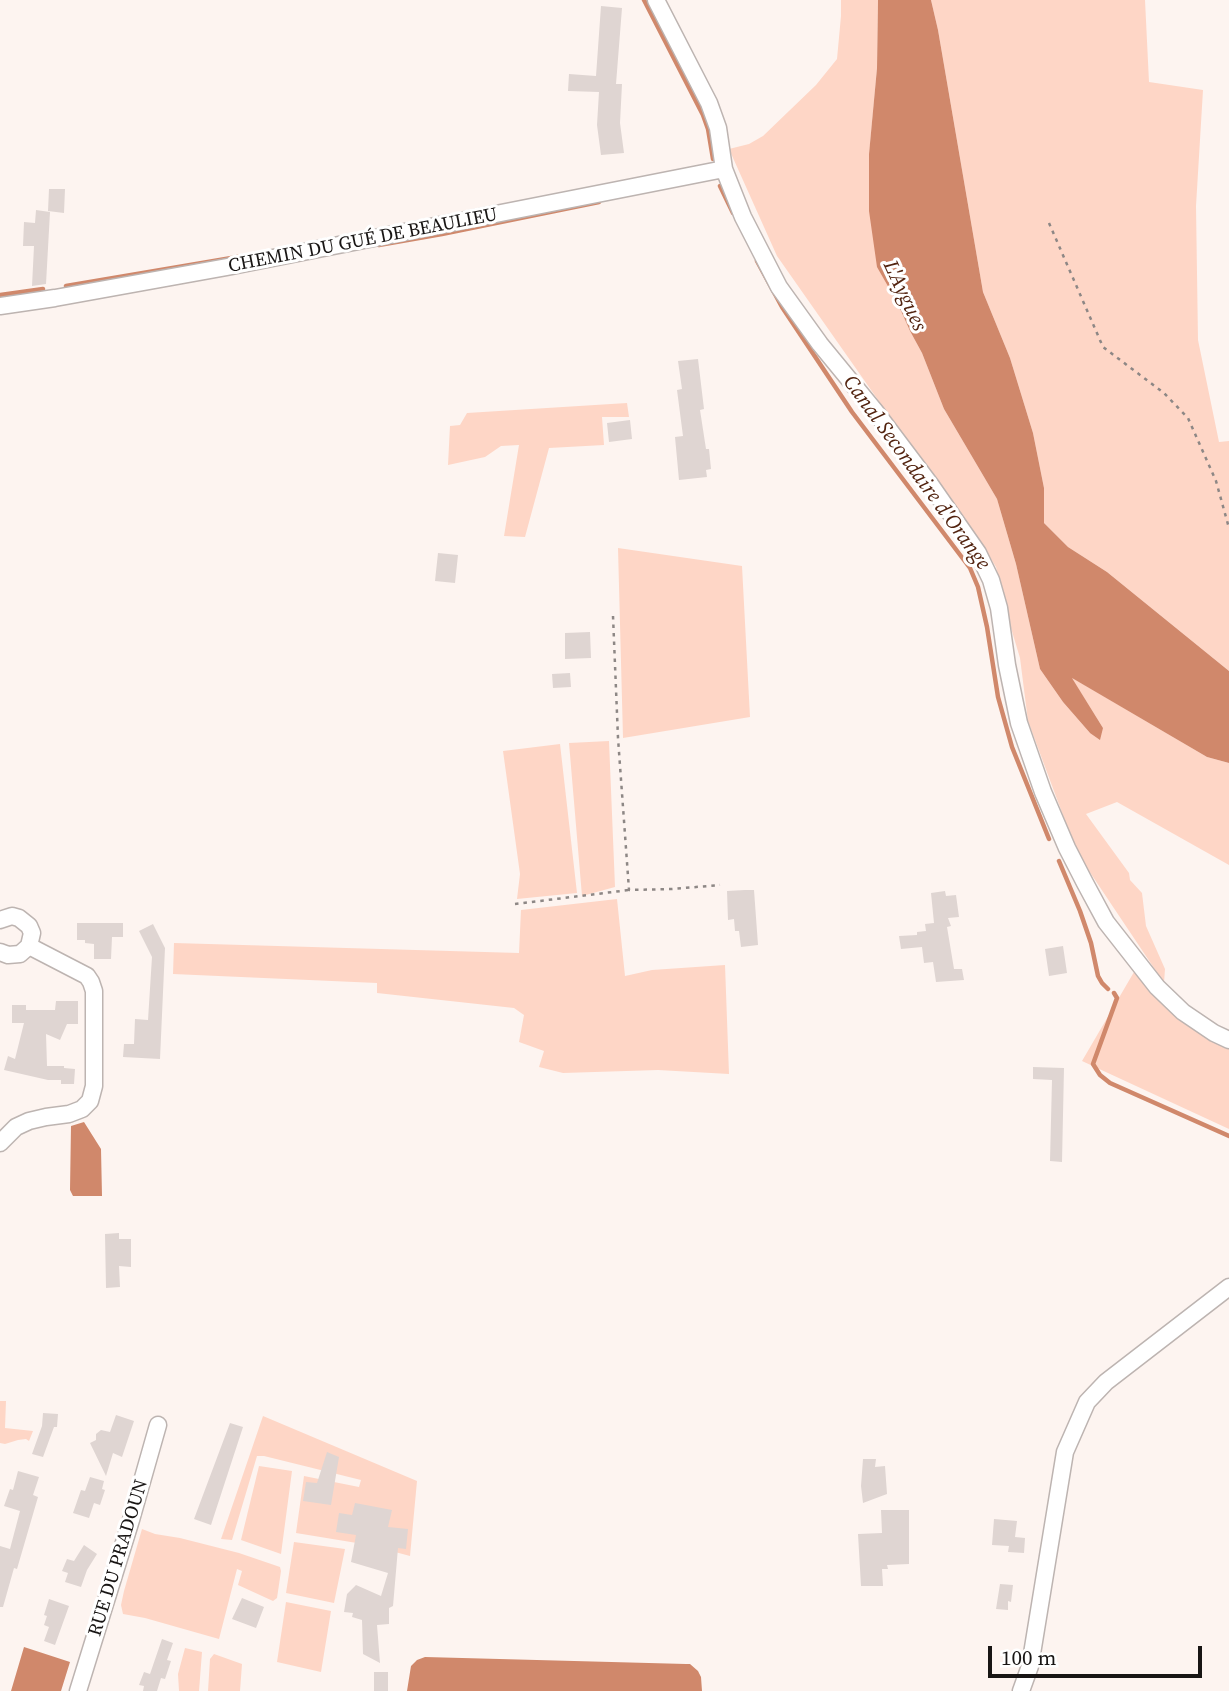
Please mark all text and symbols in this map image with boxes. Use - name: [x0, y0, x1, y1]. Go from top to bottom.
- street label: CHEMIN DU GUÉ DE BEAULIEU: [226, 204, 500, 278]
- water label: L'Aygues: [877, 257, 931, 335]
- water label: Canal Secondaire d'Orange: [837, 371, 995, 575]
- street label: RUE DU PRADOUN: [84, 1477, 154, 1639]
- scale bar: [991, 1632, 1204, 1676]
- text: 100 m: [1001, 1643, 1056, 1672]

